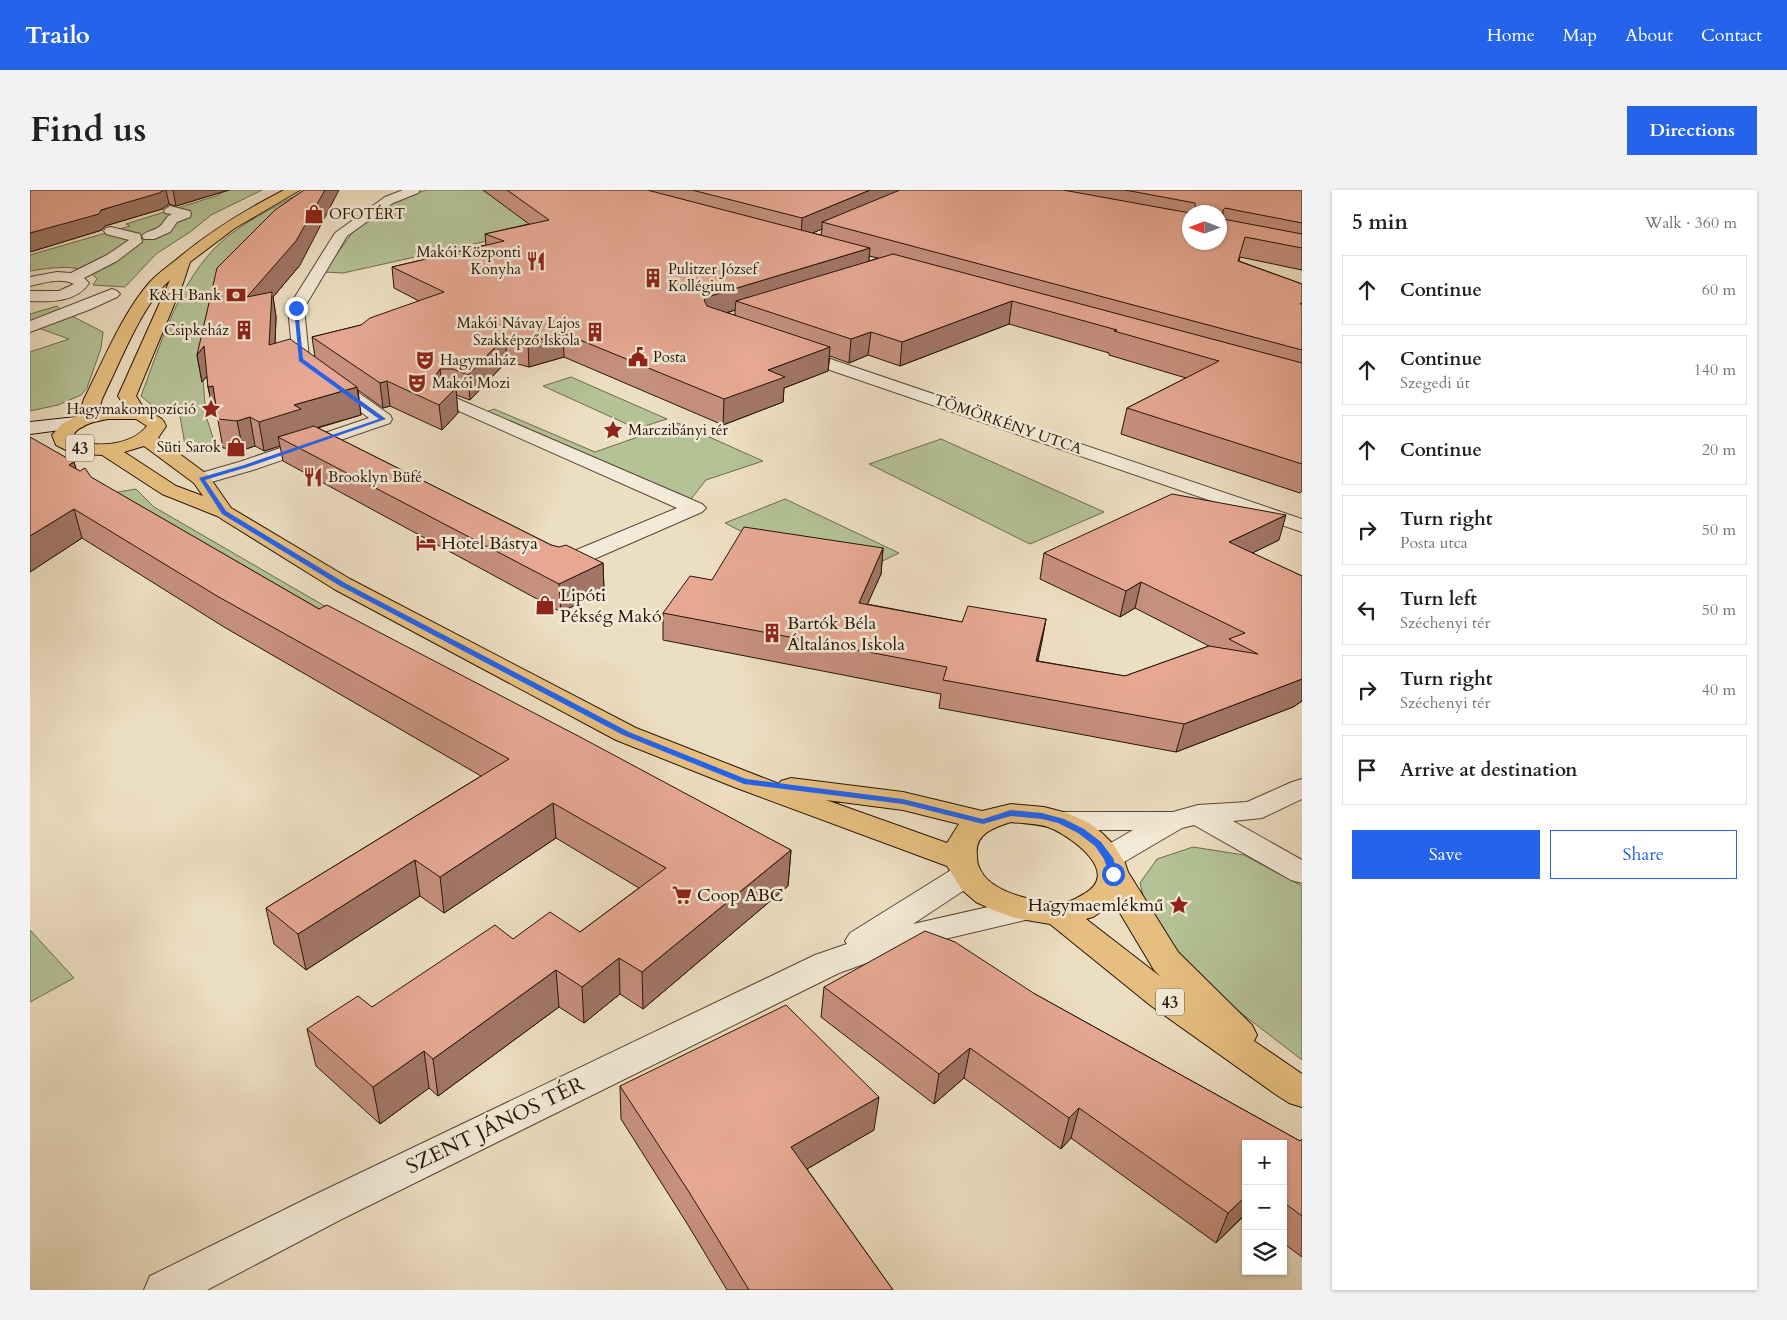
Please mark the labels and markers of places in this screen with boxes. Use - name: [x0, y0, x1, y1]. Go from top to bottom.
- shop icon: OFOTÉRT: [303, 203, 325, 225]
- place label: OFOTÉRT: [329, 204, 405, 224]
- place label: Makói Központi Konyha: [416, 242, 522, 279]
- restaurant icon: Makói Központi Konyha: [525, 250, 547, 272]
- place label: Pulitzer József Kollégium: [668, 259, 760, 296]
- building icon: Pulitzer József Kollégium: [642, 267, 664, 289]
- bank icon: K&H Bank: [225, 284, 247, 306]
- place label: K&H Bank: [149, 285, 221, 305]
- place label: Makói Návay Lajos Szakképző Iskola: [457, 313, 581, 350]
- building icon: Csipkeház: [233, 319, 255, 341]
- place label: Csipkeház: [164, 320, 229, 340]
- building icon: Makói Návay Lajos Szakképző Iskola: [584, 321, 606, 343]
- public building icon: Posta: [627, 346, 649, 368]
- place label: Posta: [653, 347, 687, 367]
- theatre icon: Hagymaház: [414, 349, 436, 371]
- place label: Hagymaház: [440, 350, 516, 370]
- theatre icon: Makói Mozi: [406, 372, 428, 394]
- place label: Makói Mozi: [432, 373, 510, 393]
- place icon: Hagymakompozíció: [200, 398, 222, 420]
- place label: Hagymakompozíció: [66, 399, 196, 419]
- place icon: Marczibányi tér: [602, 419, 624, 441]
- place label: Marczibányi tér: [628, 420, 729, 440]
- shop icon: Süti Sarok: [225, 436, 247, 458]
- place label: Süti Sarok: [157, 437, 221, 457]
- restaurant icon: Brooklyn Büfé: [302, 466, 324, 488]
- place label: Brooklyn Büfé: [328, 467, 422, 487]
- place label: Hotel Bástya: [441, 531, 538, 556]
- hotel icon: Hotel Bástya: [415, 532, 437, 554]
- place label: Lipóti Pékség Makó: [560, 583, 662, 629]
- shop icon: Lipóti Pékség Makó: [534, 594, 556, 616]
- place label: Bartók Béla Általános Iskola: [787, 611, 905, 657]
- building icon: Bartók Béla Általános Iskola: [761, 622, 783, 644]
- place label: Coop ABC: [697, 883, 784, 908]
- supermarket icon: Coop ABC: [671, 884, 693, 906]
- place label: Hagymaemlékmű: [1028, 893, 1164, 918]
- place icon: Hagymaemlékmű: [1168, 894, 1190, 916]

